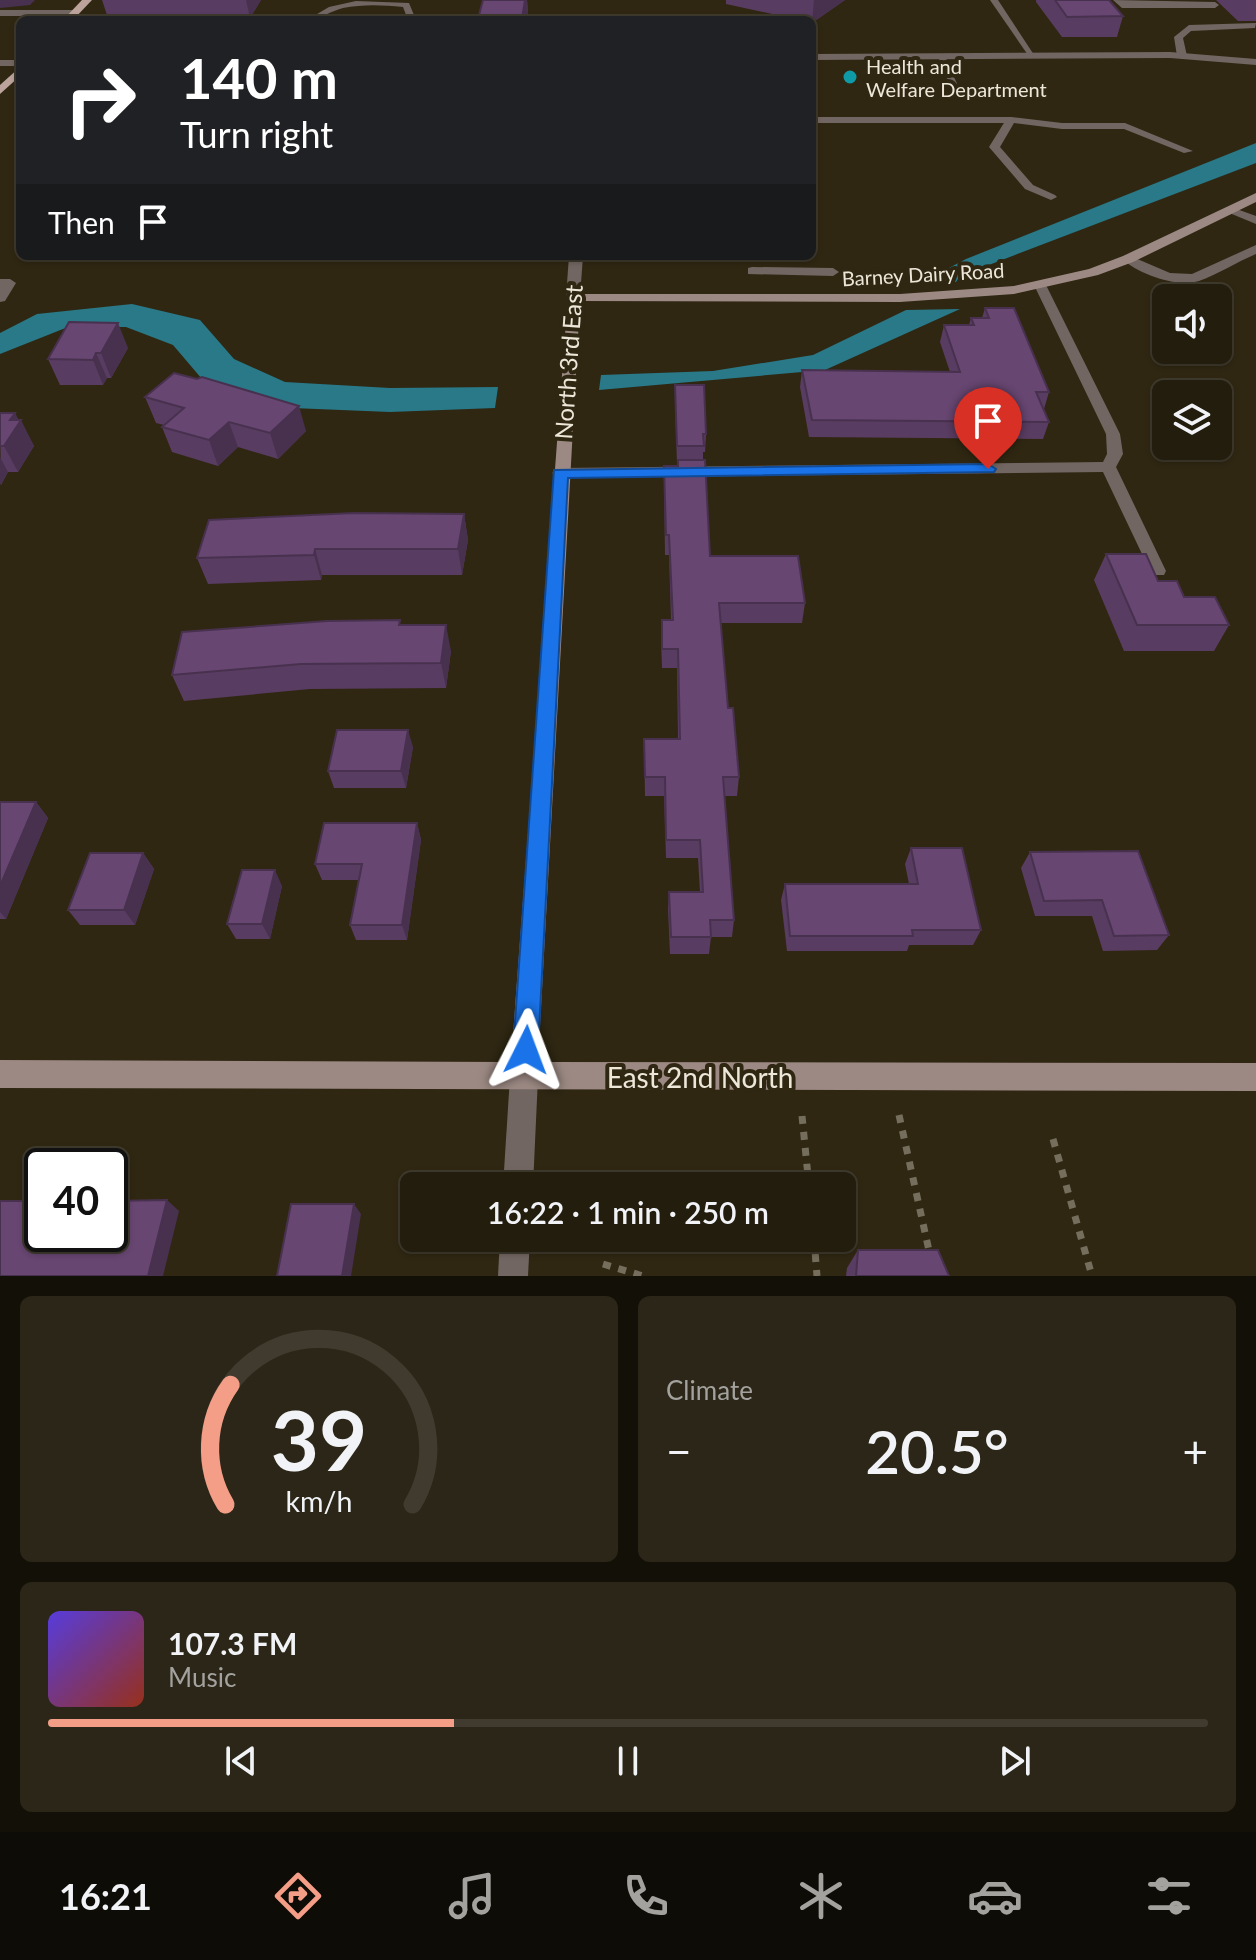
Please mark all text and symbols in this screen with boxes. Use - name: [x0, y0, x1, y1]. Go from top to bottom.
- text: 140 m: [180, 44, 338, 111]
- icon: right: [48, 48, 152, 152]
- place label: Health and Welfare Department: [866, 54, 1047, 101]
- marker: Health and Welfare Department: [841, 68, 859, 86]
- text: Turn right: [180, 112, 333, 156]
- icon: arrive: [131, 200, 175, 244]
- text: Then: [48, 204, 115, 240]
- street label: Barney Dairy Road: [841, 258, 1005, 290]
- street label: North 3rd East: [548, 283, 588, 440]
- map controls: [1152, 284, 1232, 460]
- button: sound: [1152, 284, 1232, 364]
- button: layers: [1152, 380, 1232, 460]
- pin: [954, 387, 1022, 469]
- icon: arrive: [966, 399, 1010, 443]
- position arrow: [484, 1008, 568, 1092]
- street label: East 2nd North: [607, 1060, 793, 1094]
- speed limit sign: 40: [24, 1148, 128, 1252]
- text: 16:22 · 1 min · 250 m: [487, 1194, 769, 1230]
- text: Climate: [666, 1374, 753, 1406]
- text: 39: [271, 1389, 367, 1489]
- text: 20.5°: [865, 1415, 1009, 1487]
- text: −: [666, 1425, 692, 1477]
- text: +: [1182, 1425, 1208, 1477]
- text: km/h: [286, 1484, 352, 1518]
- text: 107.3 FM: [168, 1625, 297, 1661]
- text: Music: [168, 1661, 236, 1693]
- icon: previous: [219, 1739, 263, 1783]
- icon: pause: [606, 1739, 650, 1783]
- icon: next: [993, 1739, 1037, 1783]
- icon: directions: [270, 1868, 326, 1924]
- icon: music: [444, 1868, 500, 1924]
- icon: phone: [618, 1868, 674, 1924]
- icon: climate: [793, 1868, 849, 1924]
- icon: car: [967, 1868, 1023, 1924]
- icon: filters: [1141, 1868, 1197, 1924]
- text: 16:21: [59, 1874, 152, 1918]

